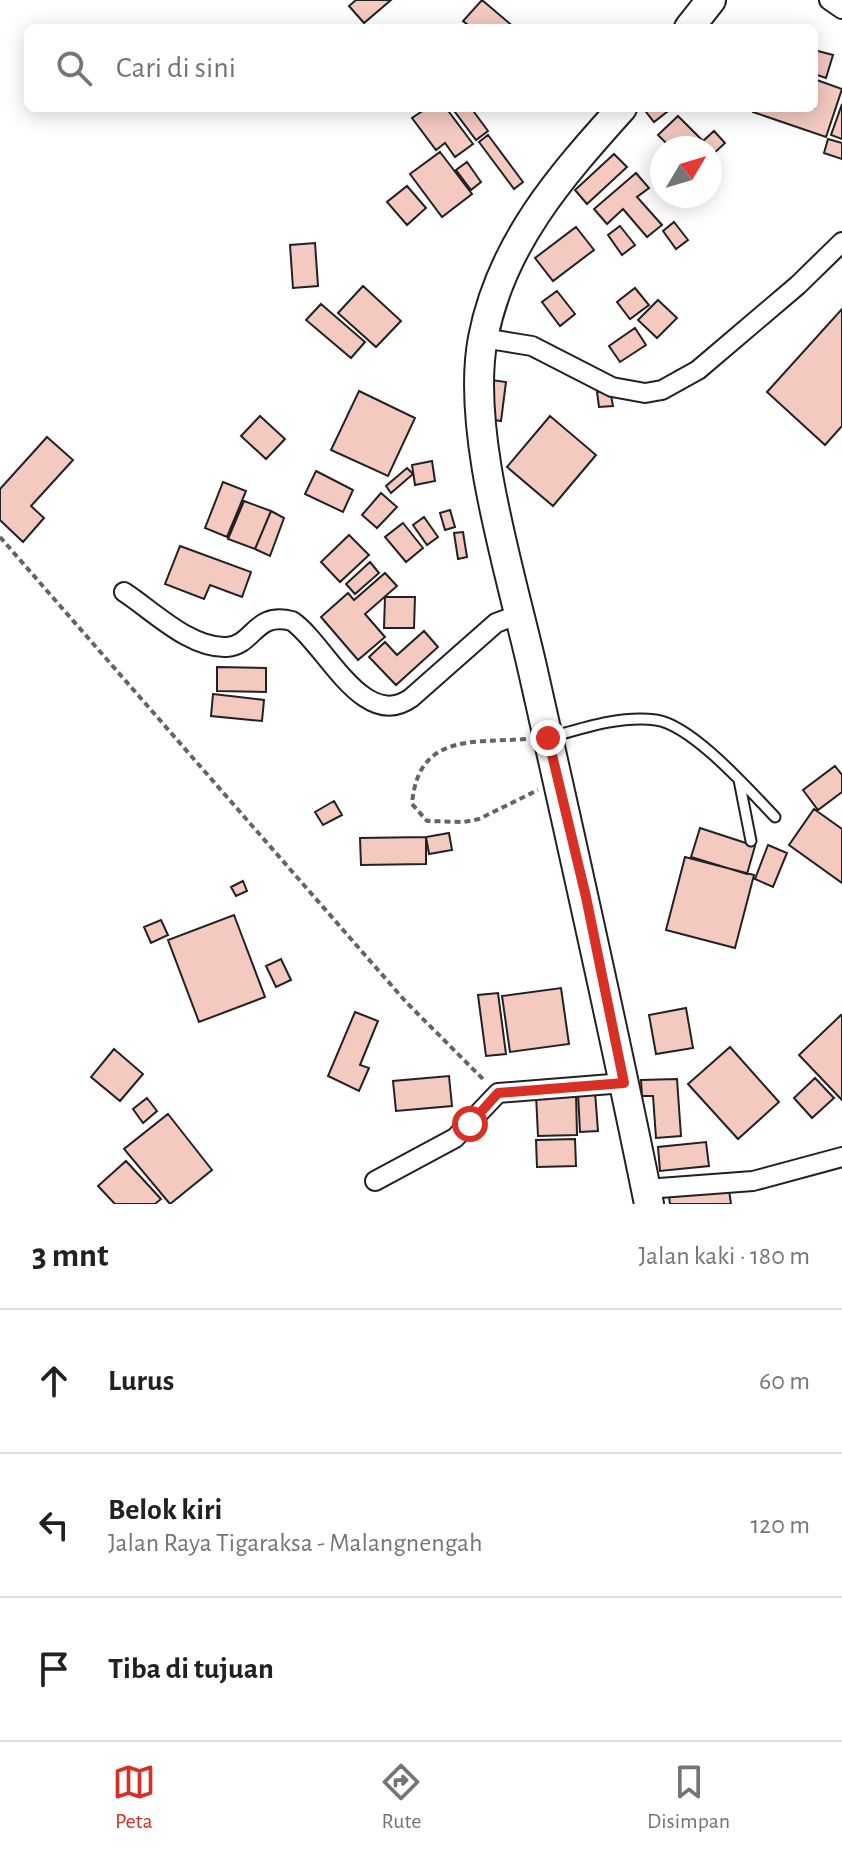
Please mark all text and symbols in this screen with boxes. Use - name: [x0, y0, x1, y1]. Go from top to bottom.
- search box: [24, 24, 818, 112]
- icon: search: [52, 46, 96, 90]
- text: Cari di sini: [116, 53, 236, 83]
- north arrow: [650, 136, 722, 208]
- route end: [530, 720, 566, 756]
- route start: [452, 1106, 488, 1142]
- text: 3 mnt: [32, 1239, 109, 1273]
- text: Jalan kaki · 180 m: [638, 1243, 810, 1269]
- icon: ahead: [32, 1359, 76, 1403]
- text: Lurus: [108, 1366, 174, 1396]
- text: 60 m: [759, 1368, 810, 1394]
- text: Belok kiri: [108, 1495, 222, 1525]
- icon: left: [32, 1503, 76, 1547]
- text: 120 m: [750, 1512, 810, 1538]
- text: Jalan Raya Tigaraksa - Malangnengah: [108, 1530, 483, 1556]
- icon: arrive: [32, 1647, 76, 1691]
- text: Tiba di tujuan: [108, 1654, 274, 1684]
- tab: Peta: [112, 1760, 156, 1834]
- tab: Rute: [379, 1760, 423, 1834]
- tab: Disimpan: [647, 1760, 730, 1834]

